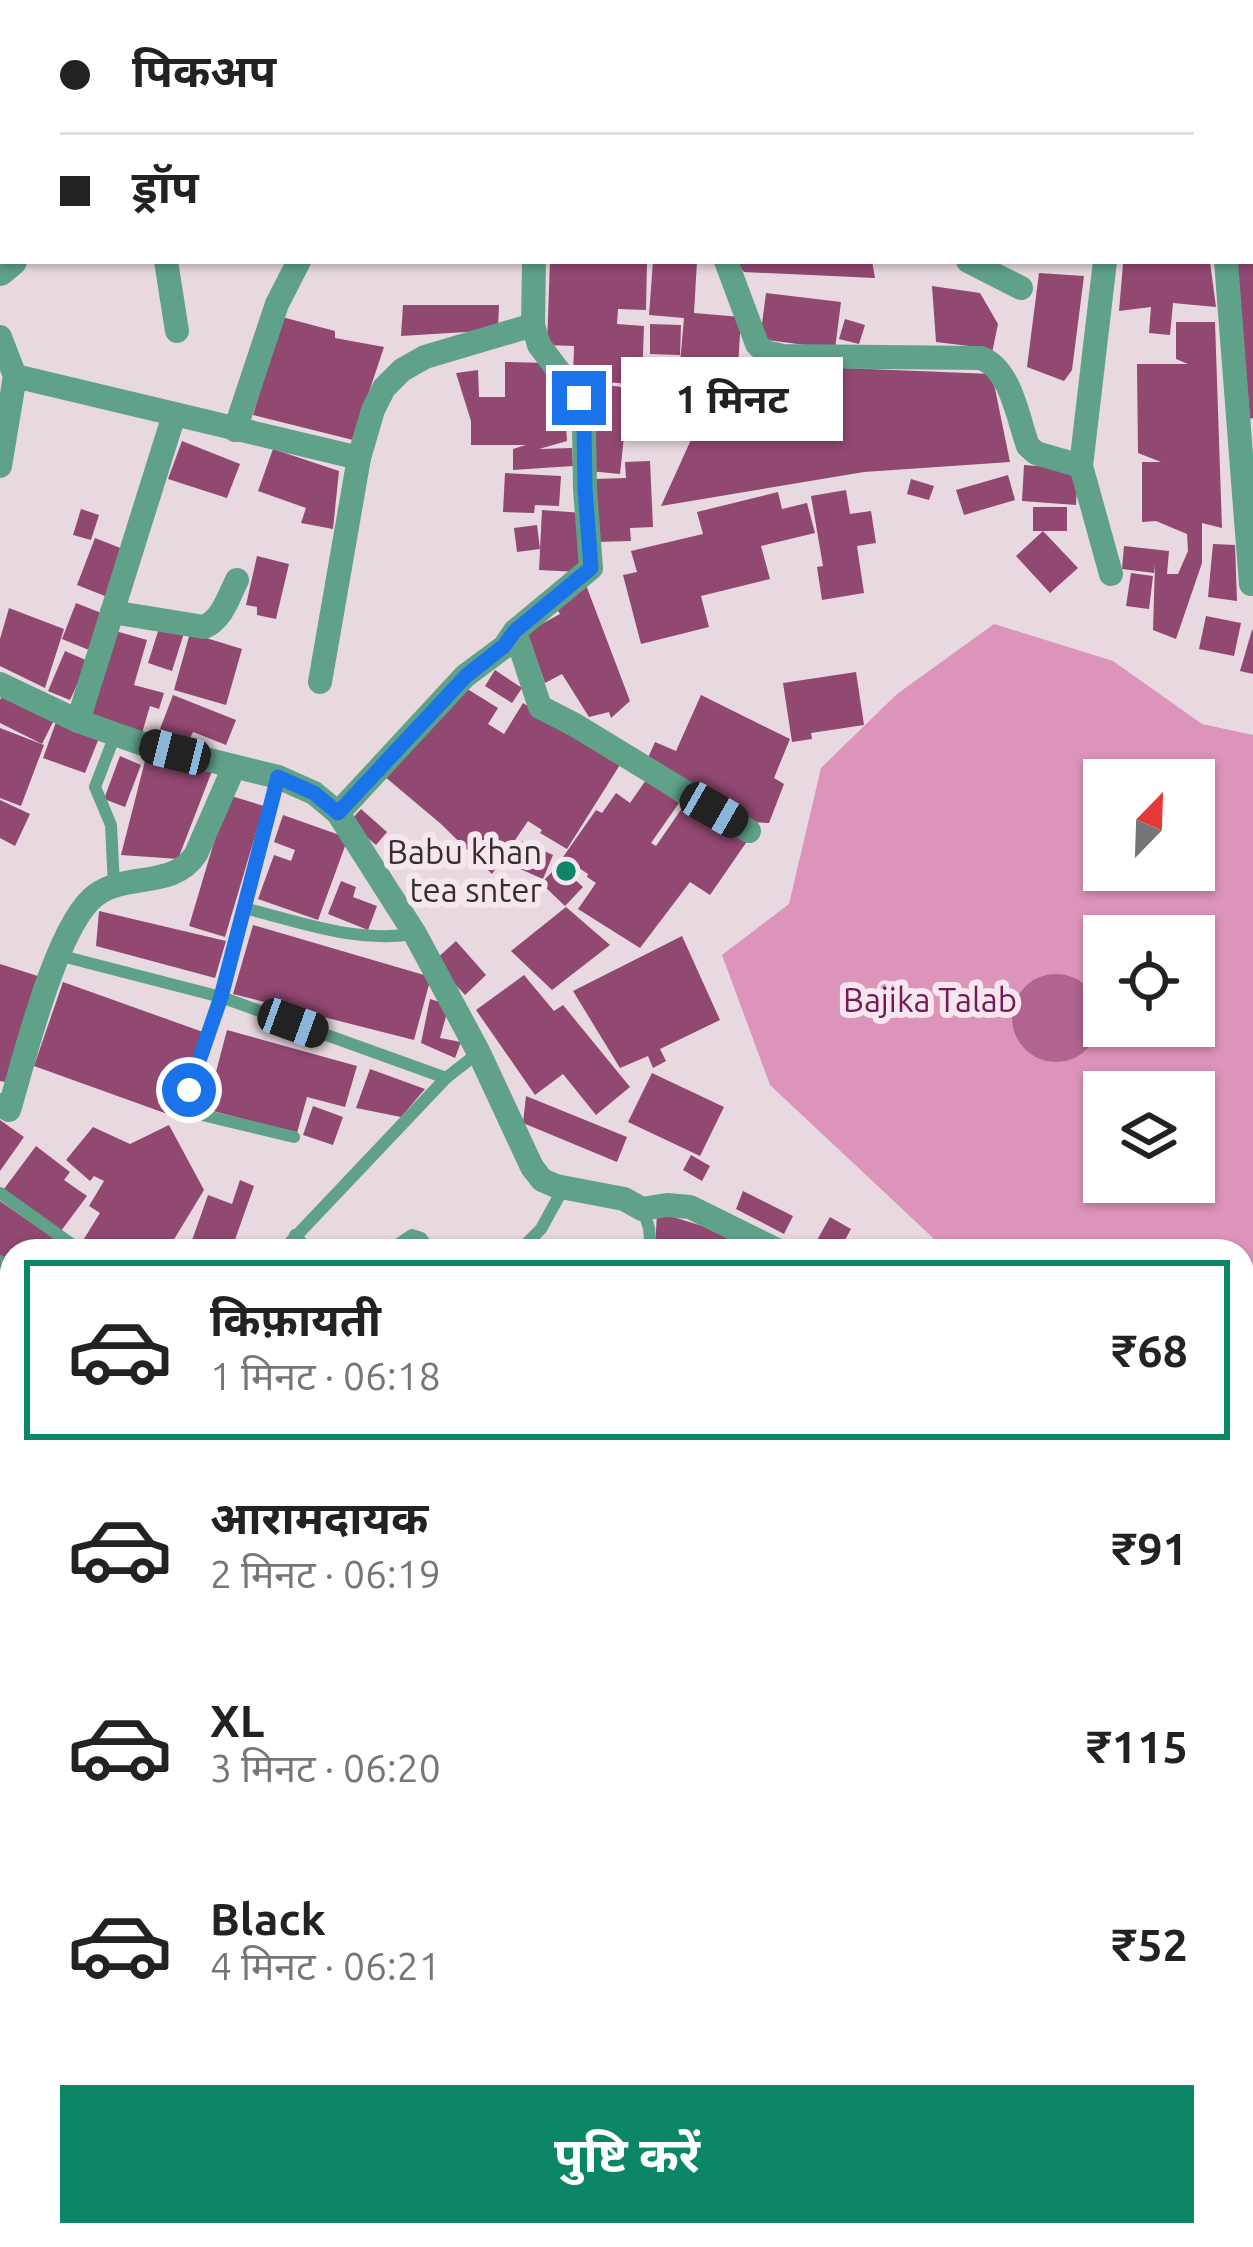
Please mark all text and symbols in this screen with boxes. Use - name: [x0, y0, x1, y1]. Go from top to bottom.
- text: पिकअप: [132, 45, 276, 96]
- text: ड्रॉप: [132, 161, 199, 212]
- callout: 1 मिनट: [621, 356, 843, 440]
- route end: [552, 371, 606, 425]
- text: 1 मिनट: [675, 377, 789, 420]
- car: [136, 726, 214, 778]
- north arrow: [1083, 759, 1215, 891]
- map controls: [1083, 759, 1215, 1203]
- car: [674, 776, 754, 844]
- place label: Babu khan tea snter: [387, 833, 542, 908]
- marker: Babu khan tea snter: [553, 858, 579, 884]
- button: locate: [1083, 915, 1215, 1047]
- park label: Bajika Talab: [843, 981, 1017, 1018]
- car: [253, 994, 333, 1052]
- route start: [162, 1063, 216, 1117]
- button: layers: [1083, 1071, 1215, 1203]
- text: किफ़ायती: [210, 1294, 381, 1345]
- icon: car: [66, 1296, 174, 1404]
- text: ₹68: [1112, 1325, 1188, 1376]
- text: 1 मिनट · 06:18: [210, 1354, 441, 1397]
- text: आरामदायक: [210, 1492, 428, 1543]
- icon: car: [66, 1494, 174, 1602]
- text: ₹91: [1112, 1523, 1188, 1574]
- text: 2 मिनट · 06:19: [210, 1552, 441, 1595]
- icon: car: [66, 1692, 174, 1800]
- text: XL: [210, 1695, 264, 1746]
- text: ₹115: [1086, 1721, 1188, 1772]
- text: 3 मिनट · 06:20: [210, 1746, 441, 1789]
- icon: car: [66, 1890, 174, 1998]
- text: Black: [210, 1893, 326, 1944]
- text: ₹52: [1112, 1919, 1188, 1970]
- text: 4 मिनट · 06:21: [210, 1944, 441, 1987]
- button: पुष्टि करें: [60, 2085, 1194, 2223]

